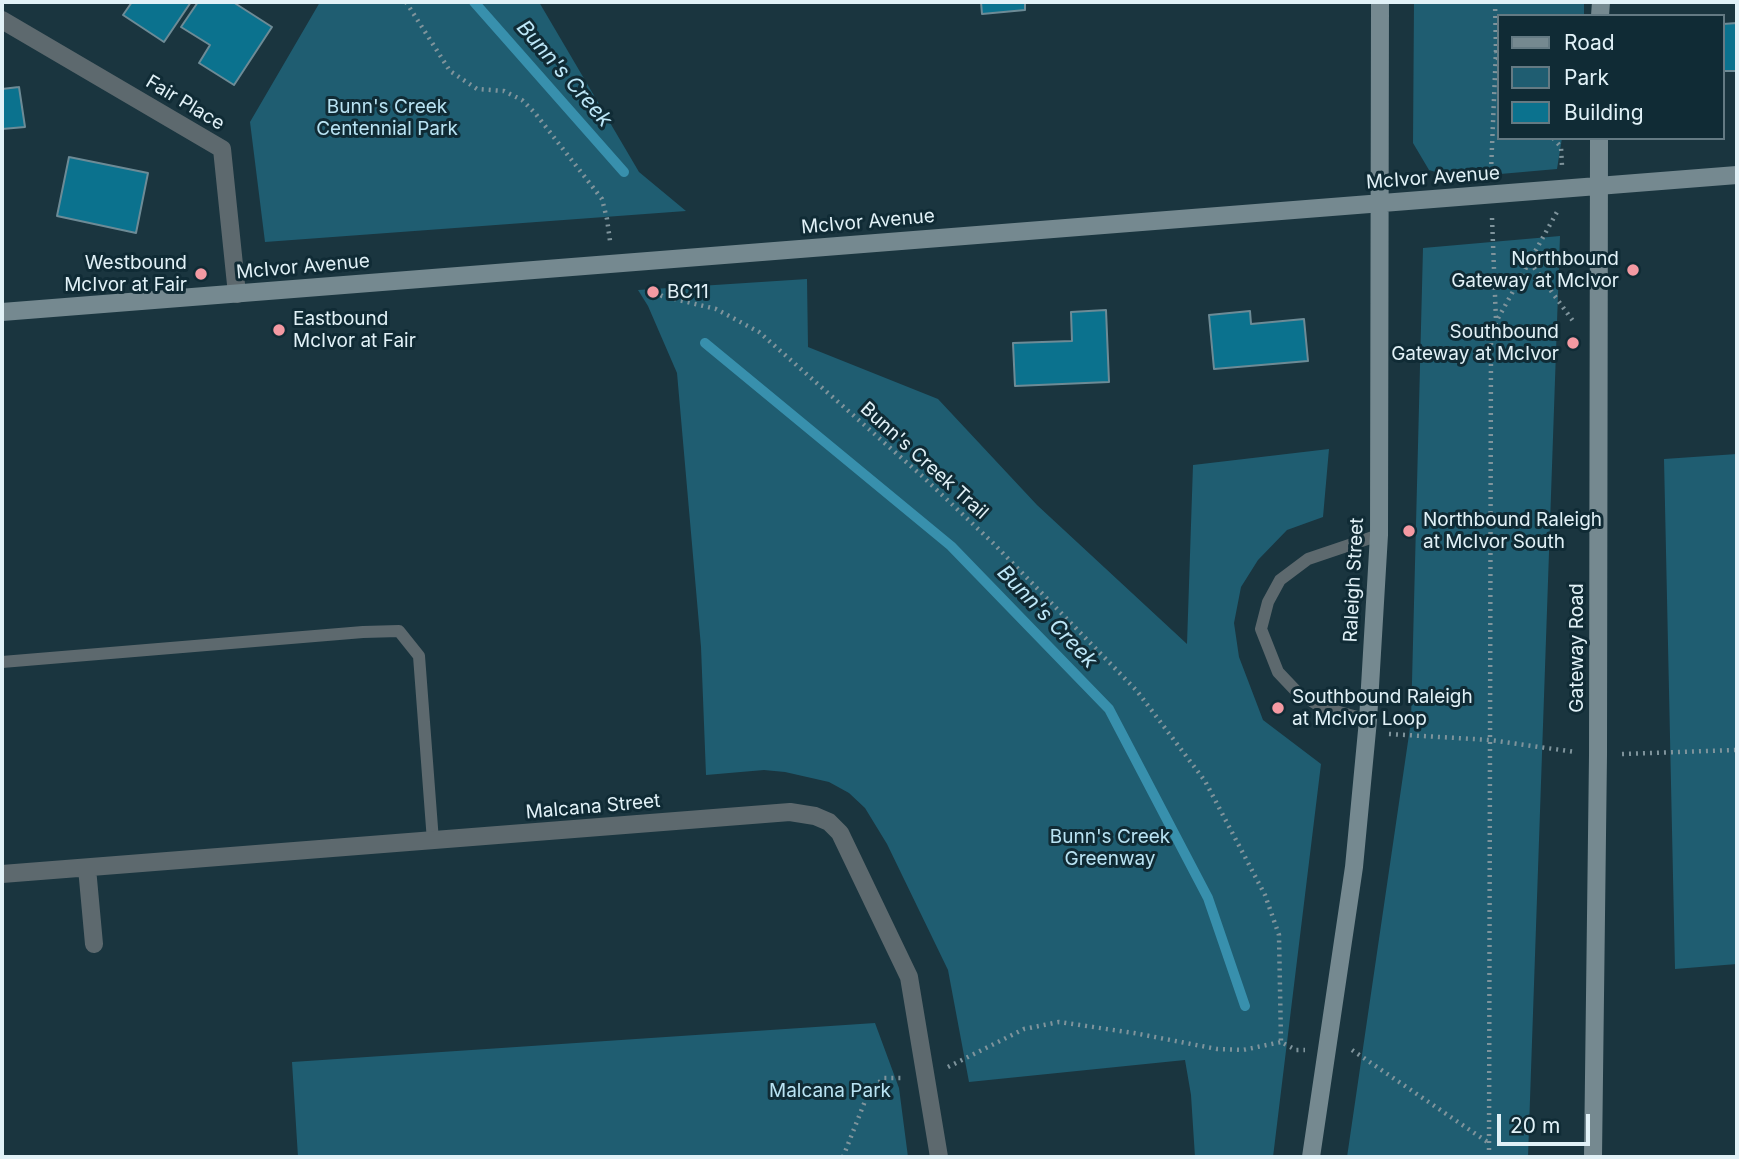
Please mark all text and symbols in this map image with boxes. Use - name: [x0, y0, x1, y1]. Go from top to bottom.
- legend: [1498, 14, 1725, 140]
- water label: Bunn's Creek: [511, 16, 617, 132]
- text: Road: [1564, 30, 1615, 55]
- text: Park: [1564, 65, 1609, 90]
- street label: Fair Place: [141, 71, 229, 135]
- park label: Bunn's Creek Centennial Park: [316, 96, 458, 140]
- text: Building: [1564, 100, 1644, 125]
- street label: McIvor Avenue: [1365, 162, 1501, 194]
- street label: McIvor Avenue: [800, 205, 936, 239]
- place label: Northbound Gateway at McIvor: [1451, 248, 1619, 292]
- street label: McIvor Avenue: [235, 250, 371, 284]
- place label: Westbound McIvor at Fair: [64, 252, 187, 296]
- marker: Northbound Gateway at McIvor: [1625, 262, 1641, 278]
- marker: Westbound McIvor at Fair: [193, 266, 209, 282]
- place label: BC11: [667, 281, 709, 303]
- marker: BC11: [645, 284, 661, 300]
- place label: Eastbound McIvor at Fair: [293, 308, 416, 352]
- place label: Southbound Gateway at McIvor: [1391, 321, 1559, 365]
- marker: Eastbound McIvor at Fair: [271, 322, 287, 338]
- marker: Southbound Gateway at McIvor: [1565, 335, 1581, 351]
- street label: Bunn's Creek Trail: [855, 398, 993, 524]
- place label: Northbound Raleigh at McIvor South: [1423, 509, 1602, 553]
- street label: Raleigh Street: [1339, 517, 1369, 643]
- marker: Northbound Raleigh at McIvor South: [1401, 523, 1417, 539]
- water label: Bunn's Creek: [992, 560, 1102, 674]
- street label: Gateway Road: [1566, 583, 1588, 713]
- place label: Southbound Raleigh at McIvor Loop: [1292, 686, 1473, 730]
- marker: Southbound Raleigh at McIvor Loop: [1270, 700, 1286, 716]
- street label: Malcana Street: [525, 790, 661, 824]
- park label: Bunn's Creek Greenway: [1050, 826, 1170, 870]
- park label: Malcana Park: [769, 1080, 891, 1102]
- scale bar: [1501, 1100, 1594, 1144]
- text: 20 m: [1510, 1113, 1560, 1138]

